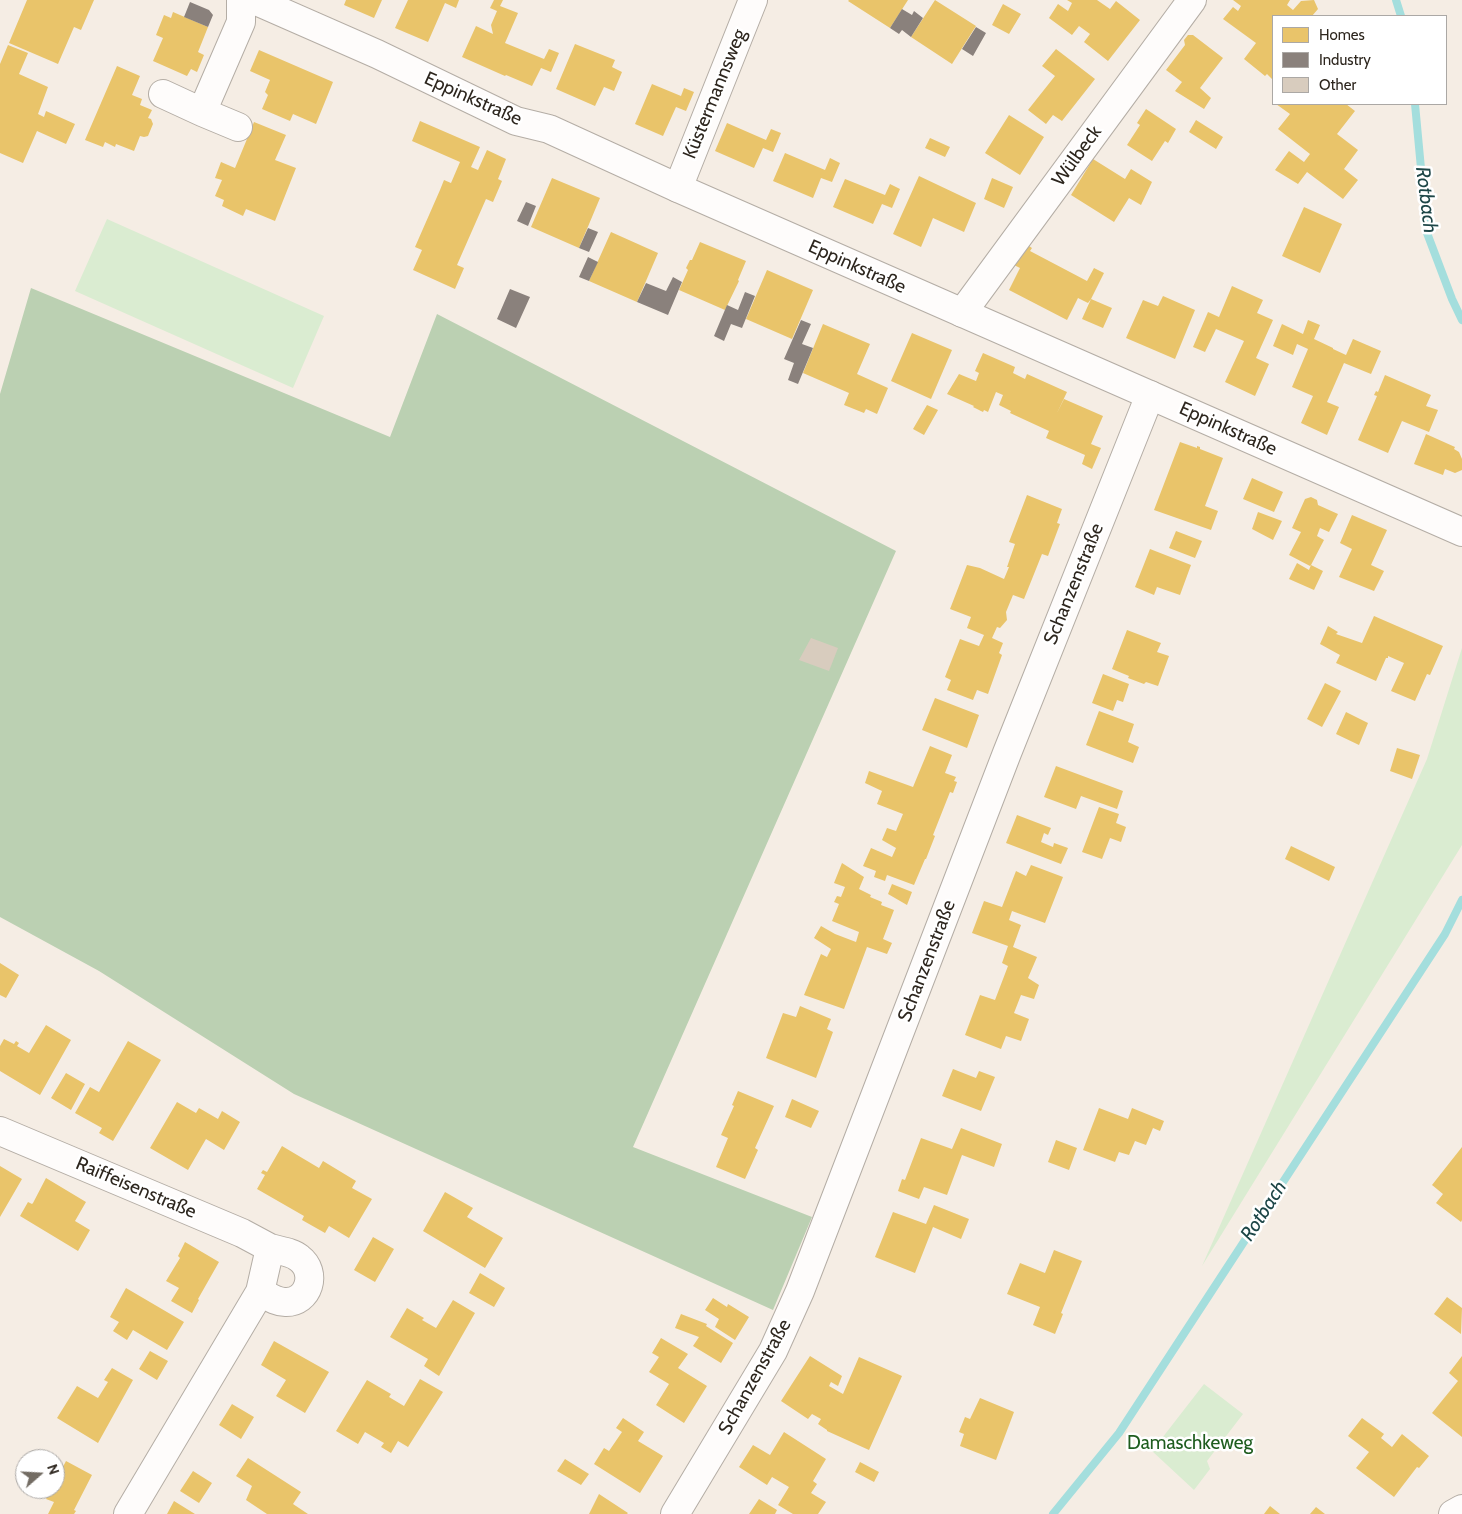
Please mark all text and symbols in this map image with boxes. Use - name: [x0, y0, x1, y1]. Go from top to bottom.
- legend: [1272, 15, 1447, 105]
- street label: Küstermannsweg: [679, 26, 751, 162]
- text: Homes: [1319, 26, 1365, 44]
- text: Industry: [1319, 51, 1371, 69]
- street label: Eppinkstraße: [421, 67, 525, 131]
- text: Other: [1319, 76, 1356, 94]
- street label: Wülbeck: [1047, 121, 1107, 191]
- water label: Rotbach: [1410, 165, 1442, 235]
- street label: Eppinkstraße: [805, 235, 909, 299]
- street label: Eppinkstraße: [1176, 397, 1280, 461]
- street label: Schanzenstraße: [1039, 520, 1109, 648]
- street label: Schanzenstraße: [893, 897, 961, 1025]
- street label: Raiffeisenstraße: [72, 1152, 200, 1224]
- water label: Rotbach: [1236, 1176, 1292, 1246]
- street label: Schanzenstraße: [714, 1315, 796, 1439]
- park label: Damaschkeweg: [1127, 1432, 1253, 1454]
- north arrow: [15, 1449, 65, 1499]
- text: N: [43, 1462, 63, 1477]

